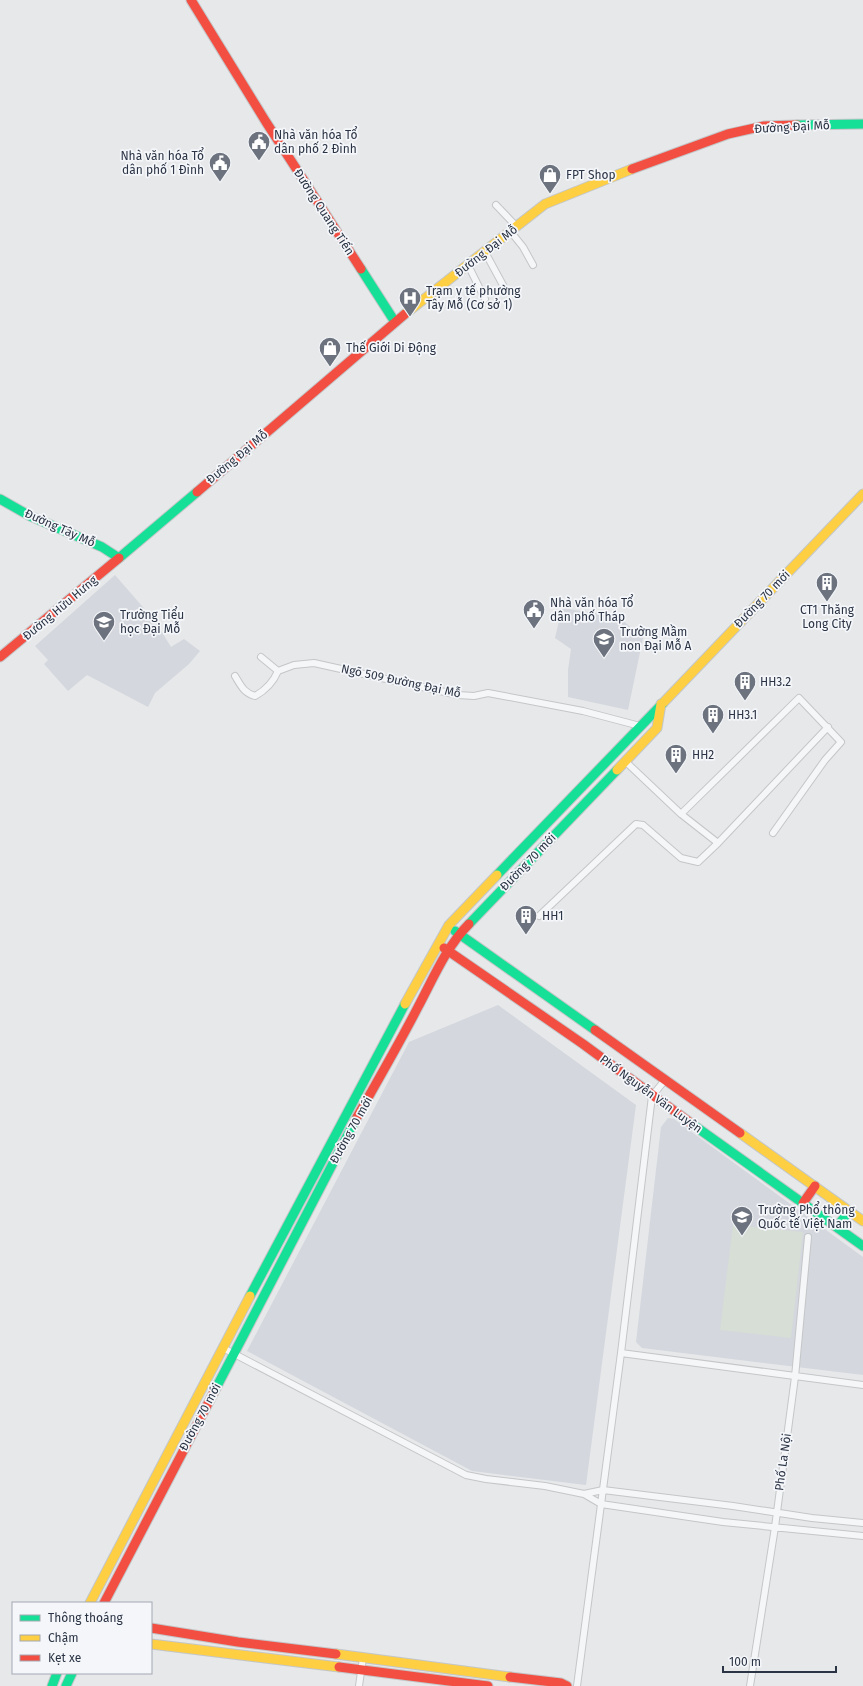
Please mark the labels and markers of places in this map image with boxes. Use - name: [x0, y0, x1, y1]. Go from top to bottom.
- place label: Nhà văn hóa Tổ dân phố 2 Đình: [274, 126, 358, 156]
- public building icon: Nhà văn hóa Tổ dân phố 2 Đình: [246, 129, 272, 162]
- place label: Nhà văn hóa Tổ dân phố 1 Đình: [120, 147, 204, 177]
- public building icon: Nhà văn hóa Tổ dân phố 1 Đình: [207, 150, 233, 183]
- shop icon: FPT Shop: [537, 162, 563, 195]
- place label: FPT Shop: [566, 168, 616, 182]
- place label: Trạm y tế phường Tây Mỗ (Cơ sở 1): [426, 283, 521, 312]
- hospital icon: Trạm y tế phường Tây Mỗ (Cơ sở 1): [397, 285, 423, 318]
- shop icon: Thế Giới Di Động: [317, 335, 343, 368]
- place label: Thế Giới Di Động: [346, 340, 437, 355]
- building icon: CT1 Thăng Long City: [814, 570, 840, 603]
- place label: Nhà văn hóa Tổ dân phố Tháp: [550, 594, 634, 624]
- public building icon: Nhà văn hóa Tổ dân phố Tháp: [521, 597, 547, 630]
- place label: CT1 Thăng Long City: [800, 603, 855, 631]
- place label: Trường Tiểu học Đại Mỗ: [120, 606, 184, 636]
- school or university icon: Trường Tiểu học Đại Mỗ: [91, 609, 117, 642]
- place label: Trường Mầm non Đại Mỗ A: [620, 624, 692, 653]
- school or university icon: Trường Mầm non Đại Mỗ A: [591, 626, 617, 659]
- building icon: HH3.2: [732, 669, 758, 702]
- place label: HH3.2: [760, 675, 791, 689]
- building icon: HH3.1: [700, 702, 726, 735]
- place label: HH3.1: [728, 708, 757, 722]
- building icon: HH2: [663, 742, 689, 775]
- place label: HH2: [692, 748, 714, 762]
- building icon: HH1: [513, 903, 539, 936]
- place label: HH1: [542, 909, 564, 923]
- place label: Trường Phổ thông Quốc tế Việt Nam: [758, 1201, 855, 1231]
- school or university icon: Trường Phổ thông Quốc tế Việt Nam: [729, 1204, 755, 1237]

